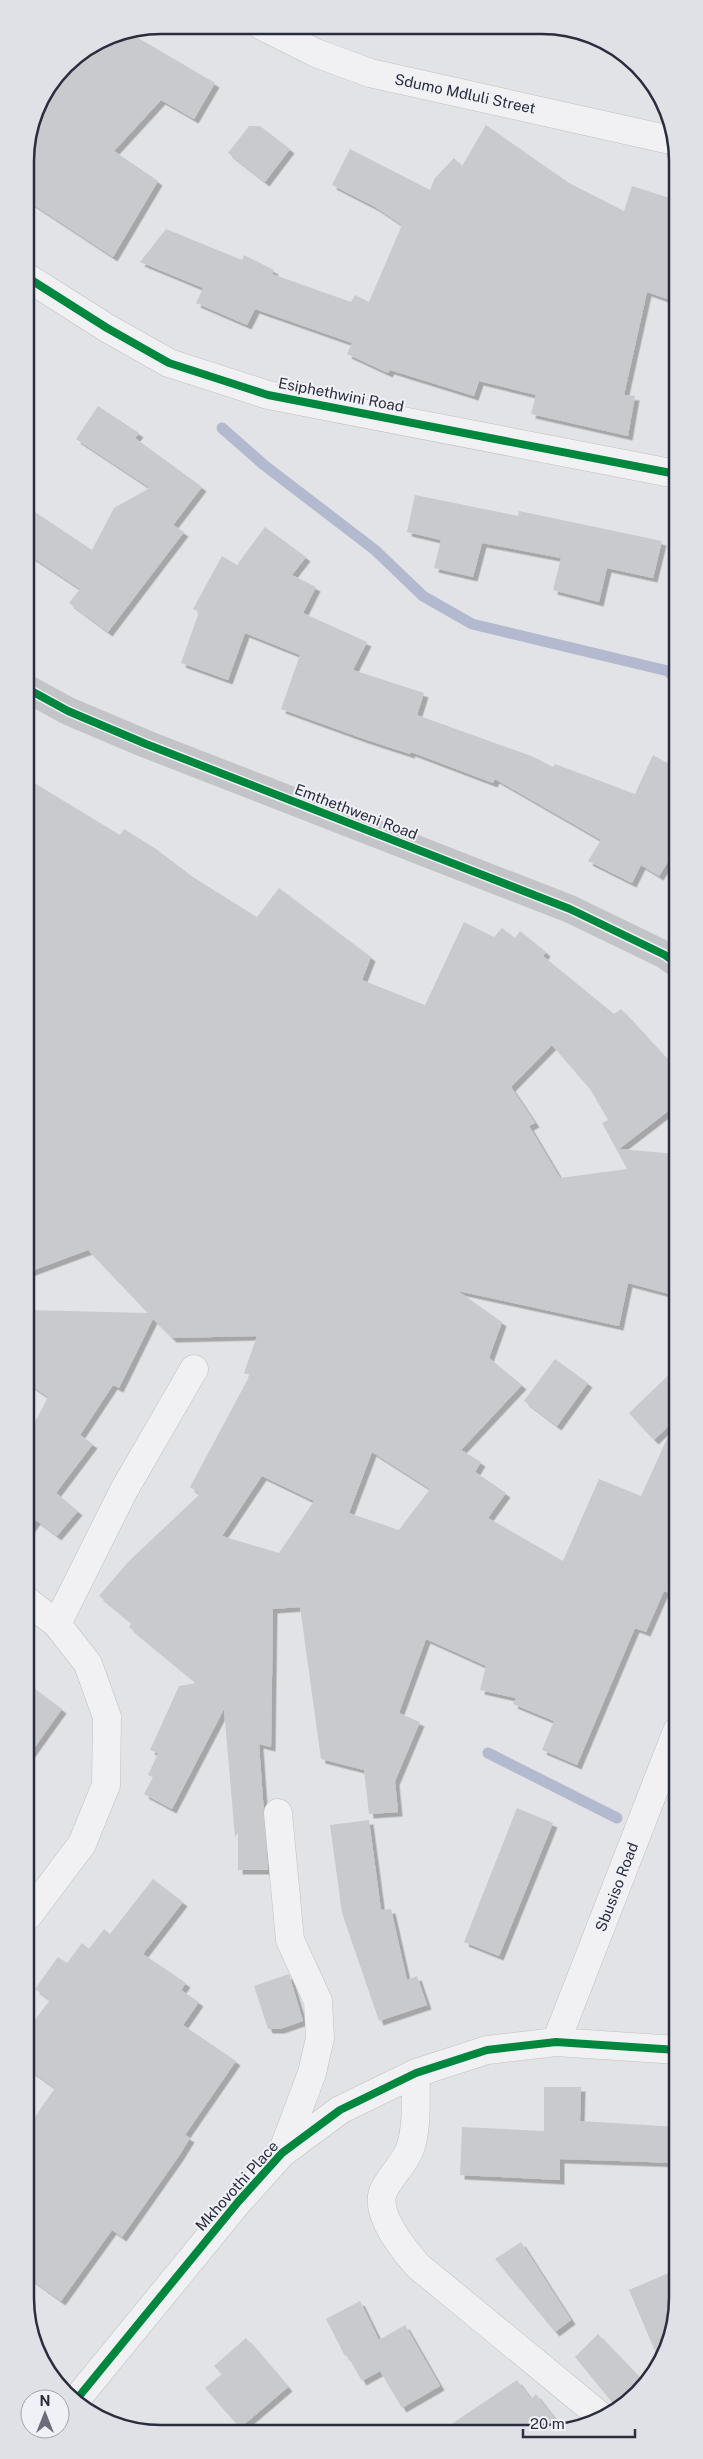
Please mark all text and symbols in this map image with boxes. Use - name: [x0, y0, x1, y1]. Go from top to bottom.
- street label: Sdumo Mdluli Street: [393, 70, 537, 117]
- street label: Esiphethwini Road: [277, 374, 405, 415]
- street label: Emthethweni Road: [292, 780, 420, 843]
- street label: Sbusiso Road: [592, 1840, 641, 1934]
- street label: Mkhovothi Place: [192, 2137, 281, 2234]
- north arrow: [20, 2389, 70, 2439]
- text: N: [40, 2393, 50, 2409]
- scale bar: [523, 2406, 636, 2438]
- text: 20 m: [530, 2415, 565, 2432]

